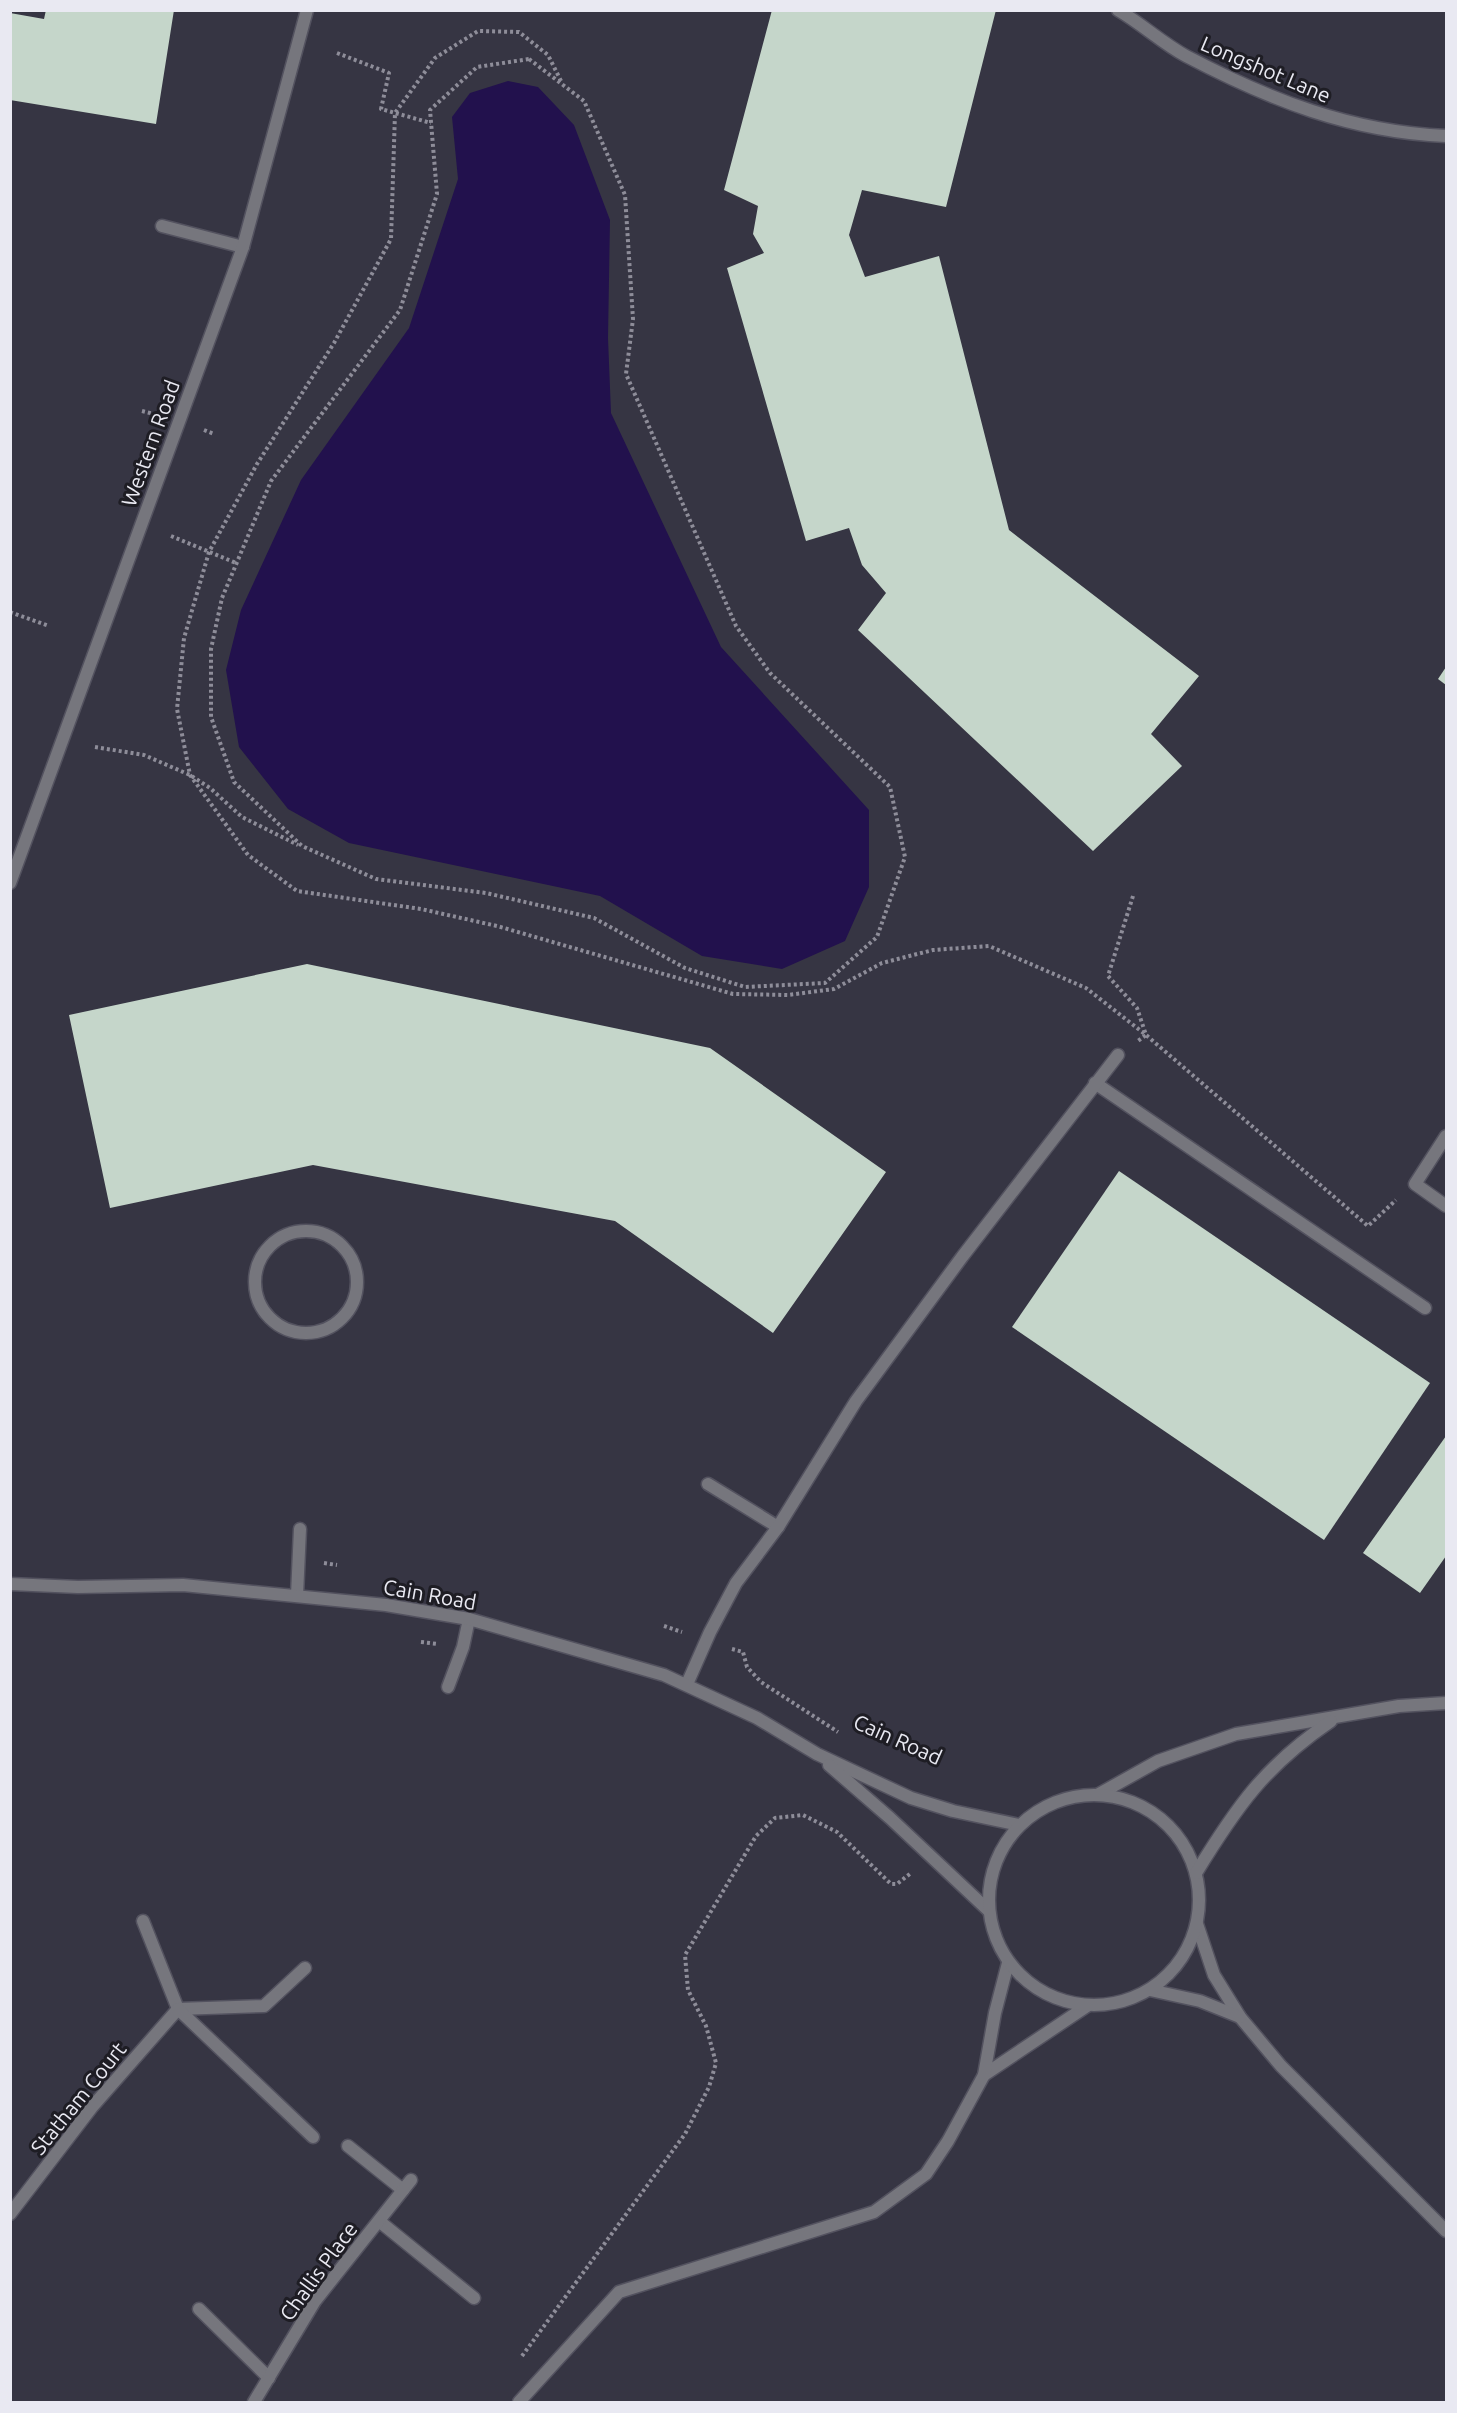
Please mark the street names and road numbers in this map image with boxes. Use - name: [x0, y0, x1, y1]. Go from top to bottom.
- street label: Longshot Lane: [1198, 31, 1334, 107]
- street label: Western Road: [116, 377, 184, 509]
- street label: Cain Road: [382, 1574, 478, 1614]
- street label: Cain Road: [850, 1709, 946, 1769]
- street label: Statham Court: [25, 2037, 131, 2159]
- street label: Challis Place: [274, 2217, 362, 2325]

